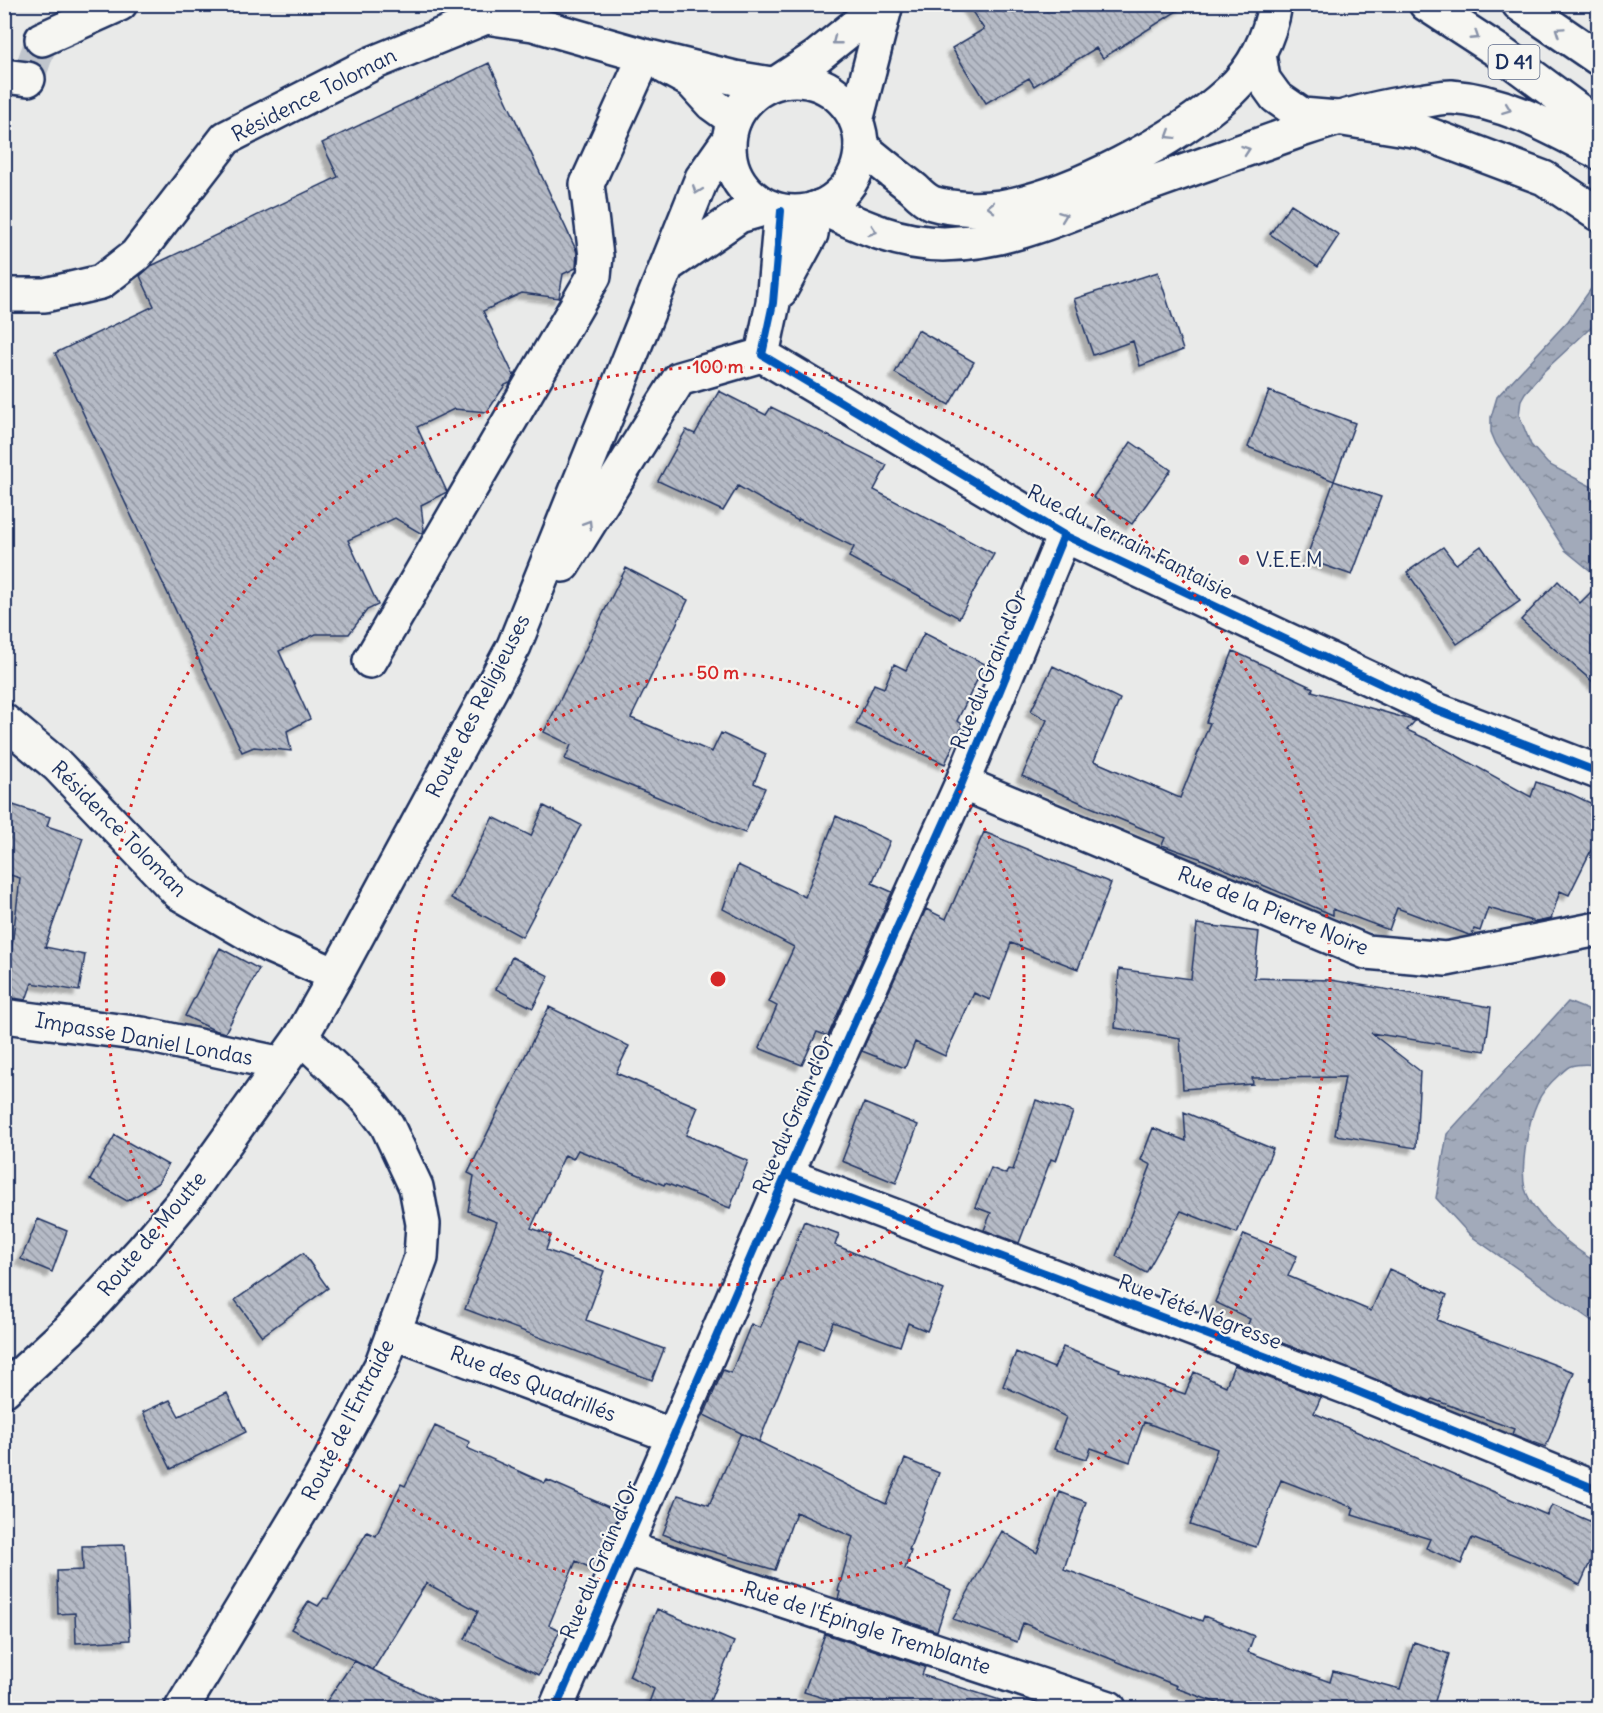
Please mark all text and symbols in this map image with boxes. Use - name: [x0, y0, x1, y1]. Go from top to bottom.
- one-way arrow: [1555, 27, 1566, 38]
- one-way arrow: [1468, 29, 1479, 40]
- one-way arrow: [832, 33, 843, 44]
- street label: Résidence Toloman: [227, 41, 401, 148]
- road number: D 41: [1488, 45, 1540, 79]
- one-way arrow: [1501, 102, 1512, 114]
- one-way arrow: [1166, 128, 1176, 140]
- one-way arrow: [1240, 144, 1251, 157]
- one-way arrow: [692, 184, 704, 195]
- one-way arrow: [986, 201, 995, 213]
- one-way arrow: [1057, 211, 1068, 224]
- one-way arrow: [867, 223, 878, 236]
- text: 100 m: [693, 355, 744, 378]
- street label: Rue du Terrain Fantaisie: [1023, 478, 1238, 605]
- one-way arrow: [581, 520, 593, 530]
- place label: V.E.E.M: [1256, 546, 1323, 573]
- marker: V.E.E.M: [1237, 553, 1251, 567]
- street label: Rue du Grain d'Or: [944, 586, 1033, 754]
- street label: Route des Religieuses: [420, 609, 536, 802]
- text: 50 m: [697, 661, 739, 684]
- street label: Résidence Toloman: [46, 755, 193, 902]
- street label: Rue de la Pierre Noire: [1174, 860, 1373, 961]
- centre of rings: [708, 969, 728, 989]
- street label: Impasse Daniel Londas: [33, 1006, 255, 1071]
- street label: Rue du Grain d'Or: [747, 1031, 841, 1198]
- street label: Route de Moutte: [91, 1166, 212, 1302]
- street label: Rue Tété Négresse: [1115, 1268, 1286, 1355]
- street label: Route de l'Entraide: [295, 1335, 400, 1505]
- street label: Rue des Quadrillés: [446, 1339, 620, 1428]
- street label: Rue du Grain d'Or: [554, 1476, 645, 1643]
- street label: Rue de l'Épingle Tremblante: [740, 1575, 994, 1680]

